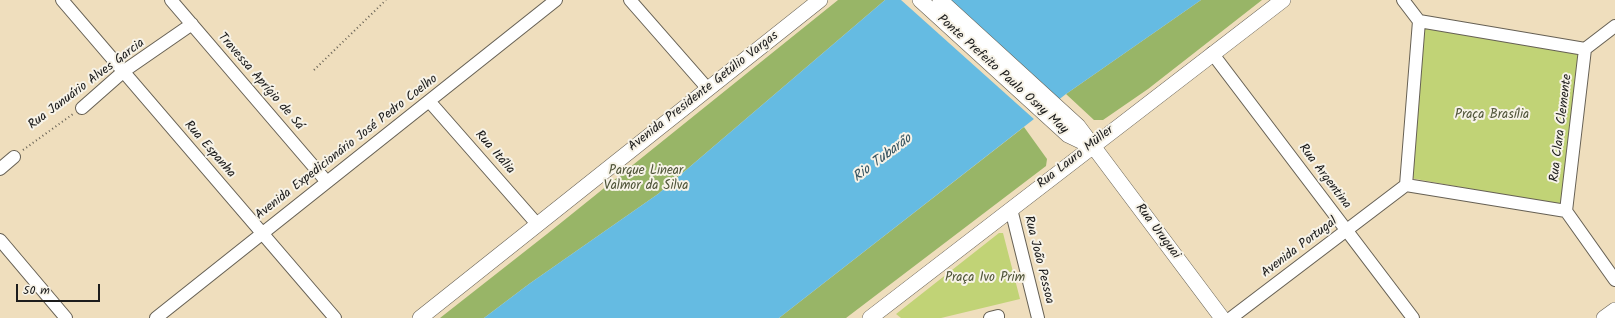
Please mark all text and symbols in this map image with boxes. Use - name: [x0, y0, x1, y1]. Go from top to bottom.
- street label: Ponte Prefeito Paulo Osny May: [933, 12, 1071, 138]
- street label: Avenida Presidente Getúlio Vargas: [626, 29, 782, 155]
- street label: Travessa Aprígio de Sá: [214, 30, 306, 134]
- street label: Rua Januário Alves Garcia: [26, 36, 148, 134]
- street label: Avenida Expedicionário José Pedro Coelho: [253, 72, 441, 224]
- street label: Rua Clara Clemente: [1548, 73, 1576, 183]
- park label: Praça Brasília: [1455, 108, 1529, 124]
- street label: Rua Espanha: [180, 118, 238, 182]
- street label: Rua Lauro Müller: [1035, 123, 1117, 193]
- street label: Rua Itália: [471, 128, 517, 178]
- water label: Rio Tubarão: [850, 131, 916, 187]
- street label: Rua Argentina: [1294, 141, 1354, 213]
- park label: Parque Linear Valmor da Silva: [604, 164, 688, 195]
- street label: Rua Uruguai: [1131, 201, 1183, 263]
- street label: Rua João Pessoa: [1020, 214, 1056, 306]
- street label: Avenida Portugal: [1259, 214, 1341, 282]
- park label: Praça Ivo Prim: [945, 271, 1025, 287]
- scale bar: [18, 276, 102, 302]
- text: 50 m: [23, 281, 50, 300]

